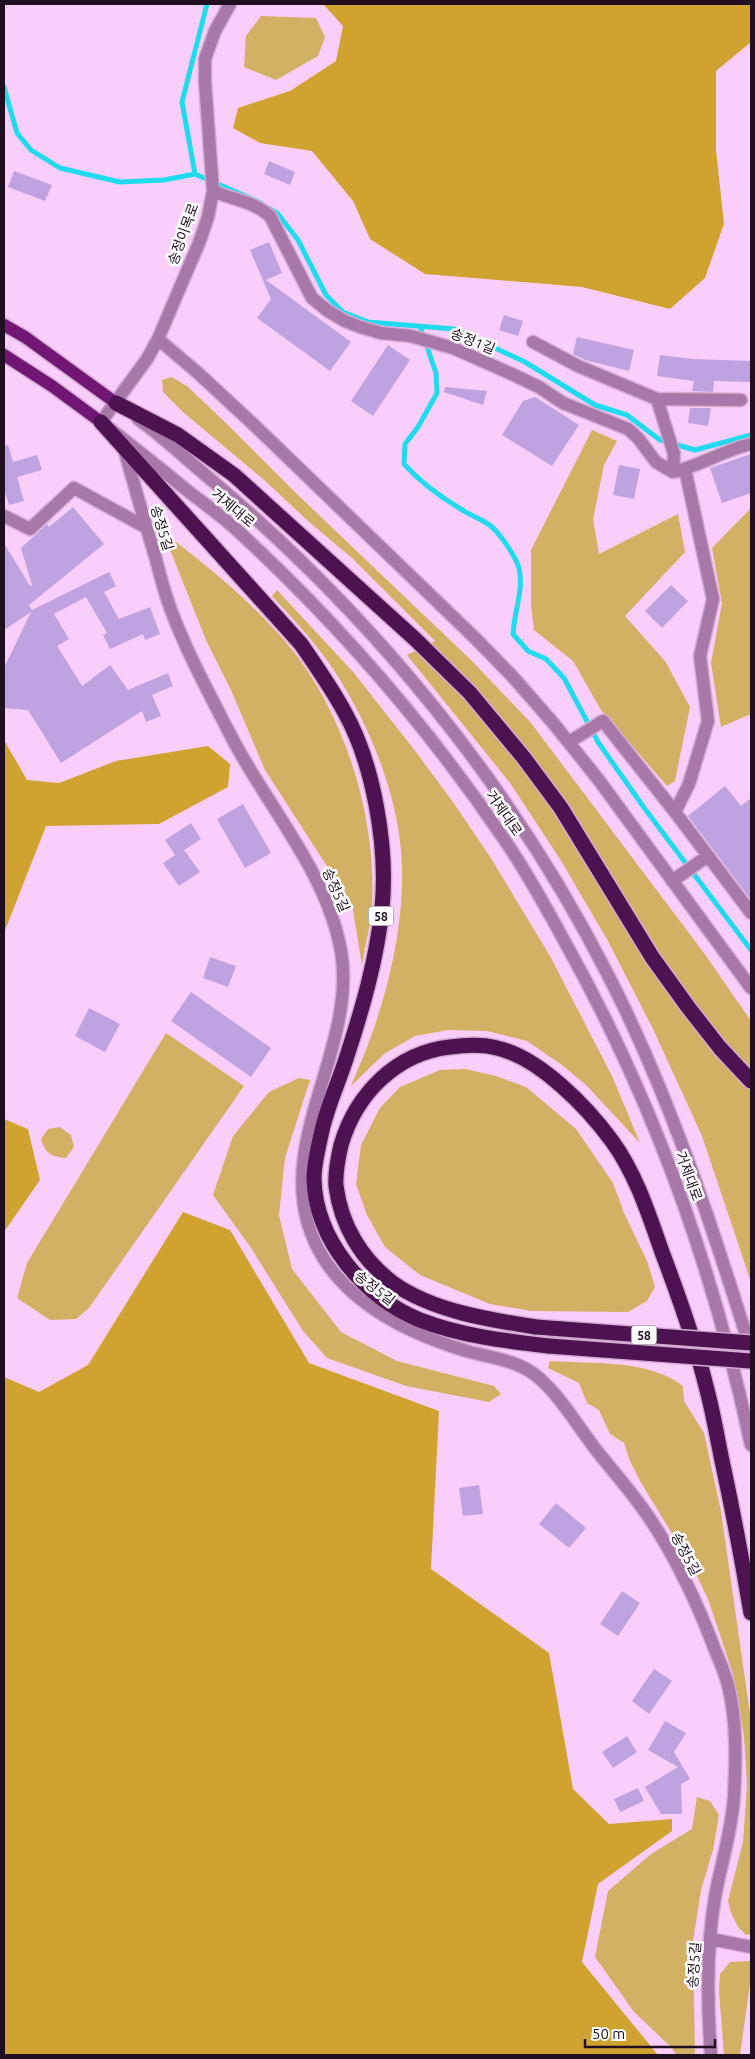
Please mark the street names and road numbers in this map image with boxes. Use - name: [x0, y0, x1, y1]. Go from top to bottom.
- street label: 송정이목로: [164, 201, 202, 267]
- street label: 송정1길: [448, 325, 498, 357]
- street label: 거제대로: [208, 485, 258, 531]
- street label: 송정5길: [148, 503, 176, 553]
- street label: 거제대로: [483, 787, 525, 839]
- street label: 송정5길: [319, 865, 353, 915]
- road number: 58: [368, 906, 394, 926]
- street label: 거제대로: [673, 1149, 705, 1203]
- street label: 송정5길: [352, 1267, 398, 1309]
- road number: 58: [632, 1326, 656, 1344]
- street label: 송정5길: [668, 1530, 704, 1578]
- street label: 송정5길: [684, 1941, 704, 1989]

